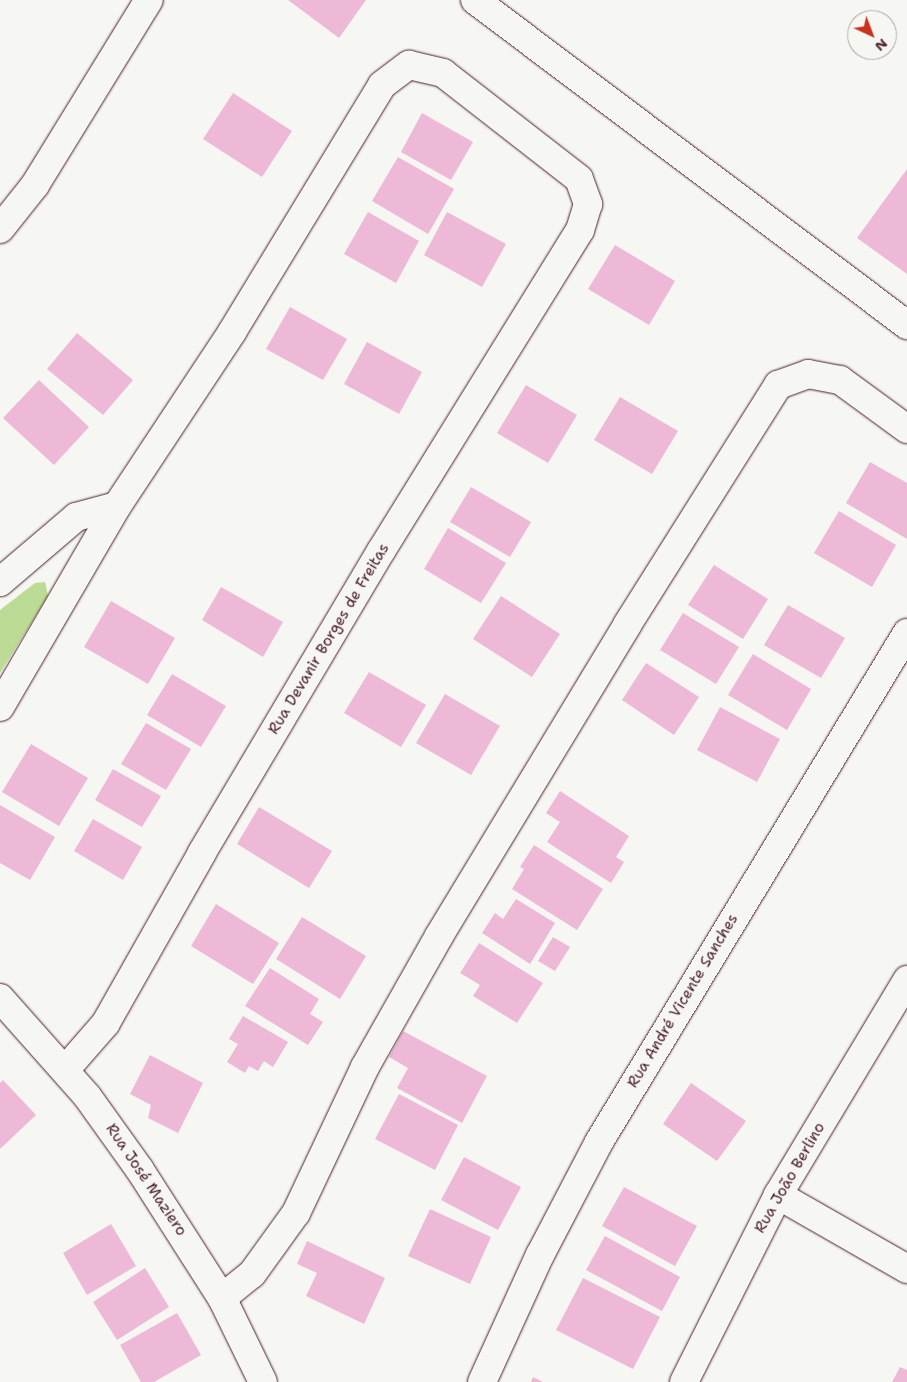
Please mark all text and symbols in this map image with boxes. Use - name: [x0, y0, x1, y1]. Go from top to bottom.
- north arrow: [847, 10, 897, 60]
- text: N: [871, 35, 892, 56]
- street label: Rua Devanir Borges de Freitas: [265, 540, 393, 738]
- street label: Rua André Vicente Sanches: [624, 911, 742, 1091]
- street label: Rua João Berlino: [751, 1120, 829, 1236]
- street label: Rua José Maziero: [102, 1121, 190, 1239]

